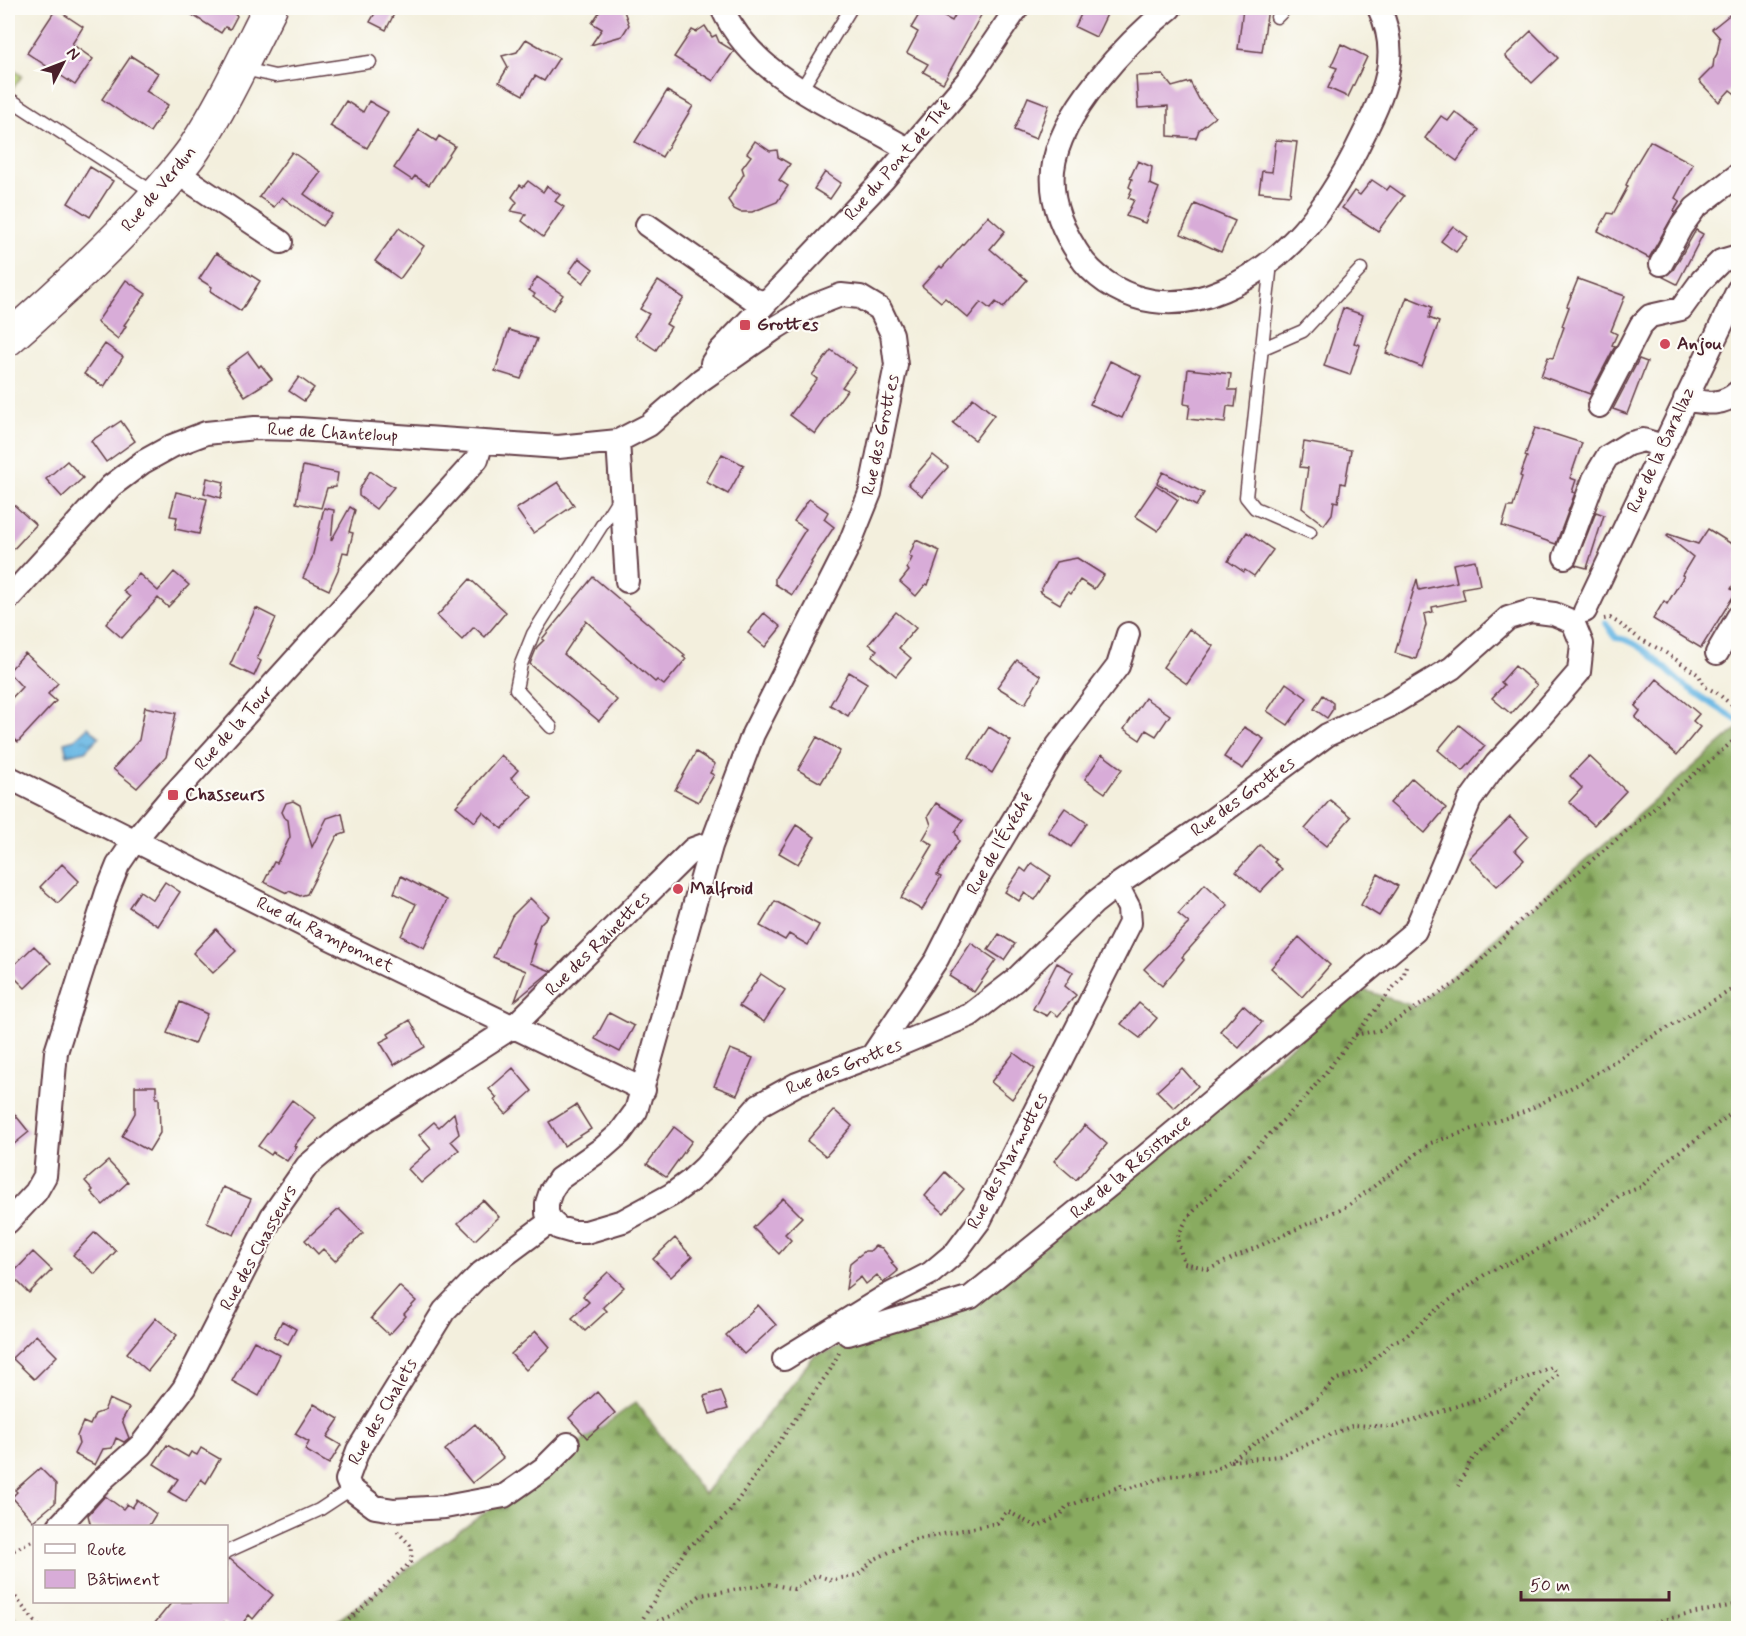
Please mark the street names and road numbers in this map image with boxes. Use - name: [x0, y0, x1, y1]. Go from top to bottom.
- street label: Rue du Pont de Thé: [839, 96, 957, 226]
- street label: Rue de Verdun: [116, 141, 202, 237]
- street label: Rue des Grottes: [856, 372, 906, 498]
- street label: Rue de la Barallaz: [1621, 383, 1701, 517]
- street label: Rue de Chanteloup: [267, 418, 399, 448]
- street label: Rue de la Tour: [189, 680, 279, 776]
- street label: Rue des Grottes: [1186, 751, 1300, 843]
- street label: Rue de l'Évéché: [961, 788, 1039, 900]
- street label: Rue des Rainettes: [540, 886, 656, 1002]
- street label: Rue du Ramponnet: [252, 891, 398, 979]
- street label: Rue des Grottes: [782, 1033, 906, 1101]
- street label: Rue des Marmottes: [962, 1088, 1054, 1233]
- street label: Rue de la Résistance: [1065, 1109, 1197, 1225]
- street label: Rue des Chasseurs: [215, 1181, 303, 1315]
- street label: Rue des Chalets: [343, 1354, 423, 1470]

